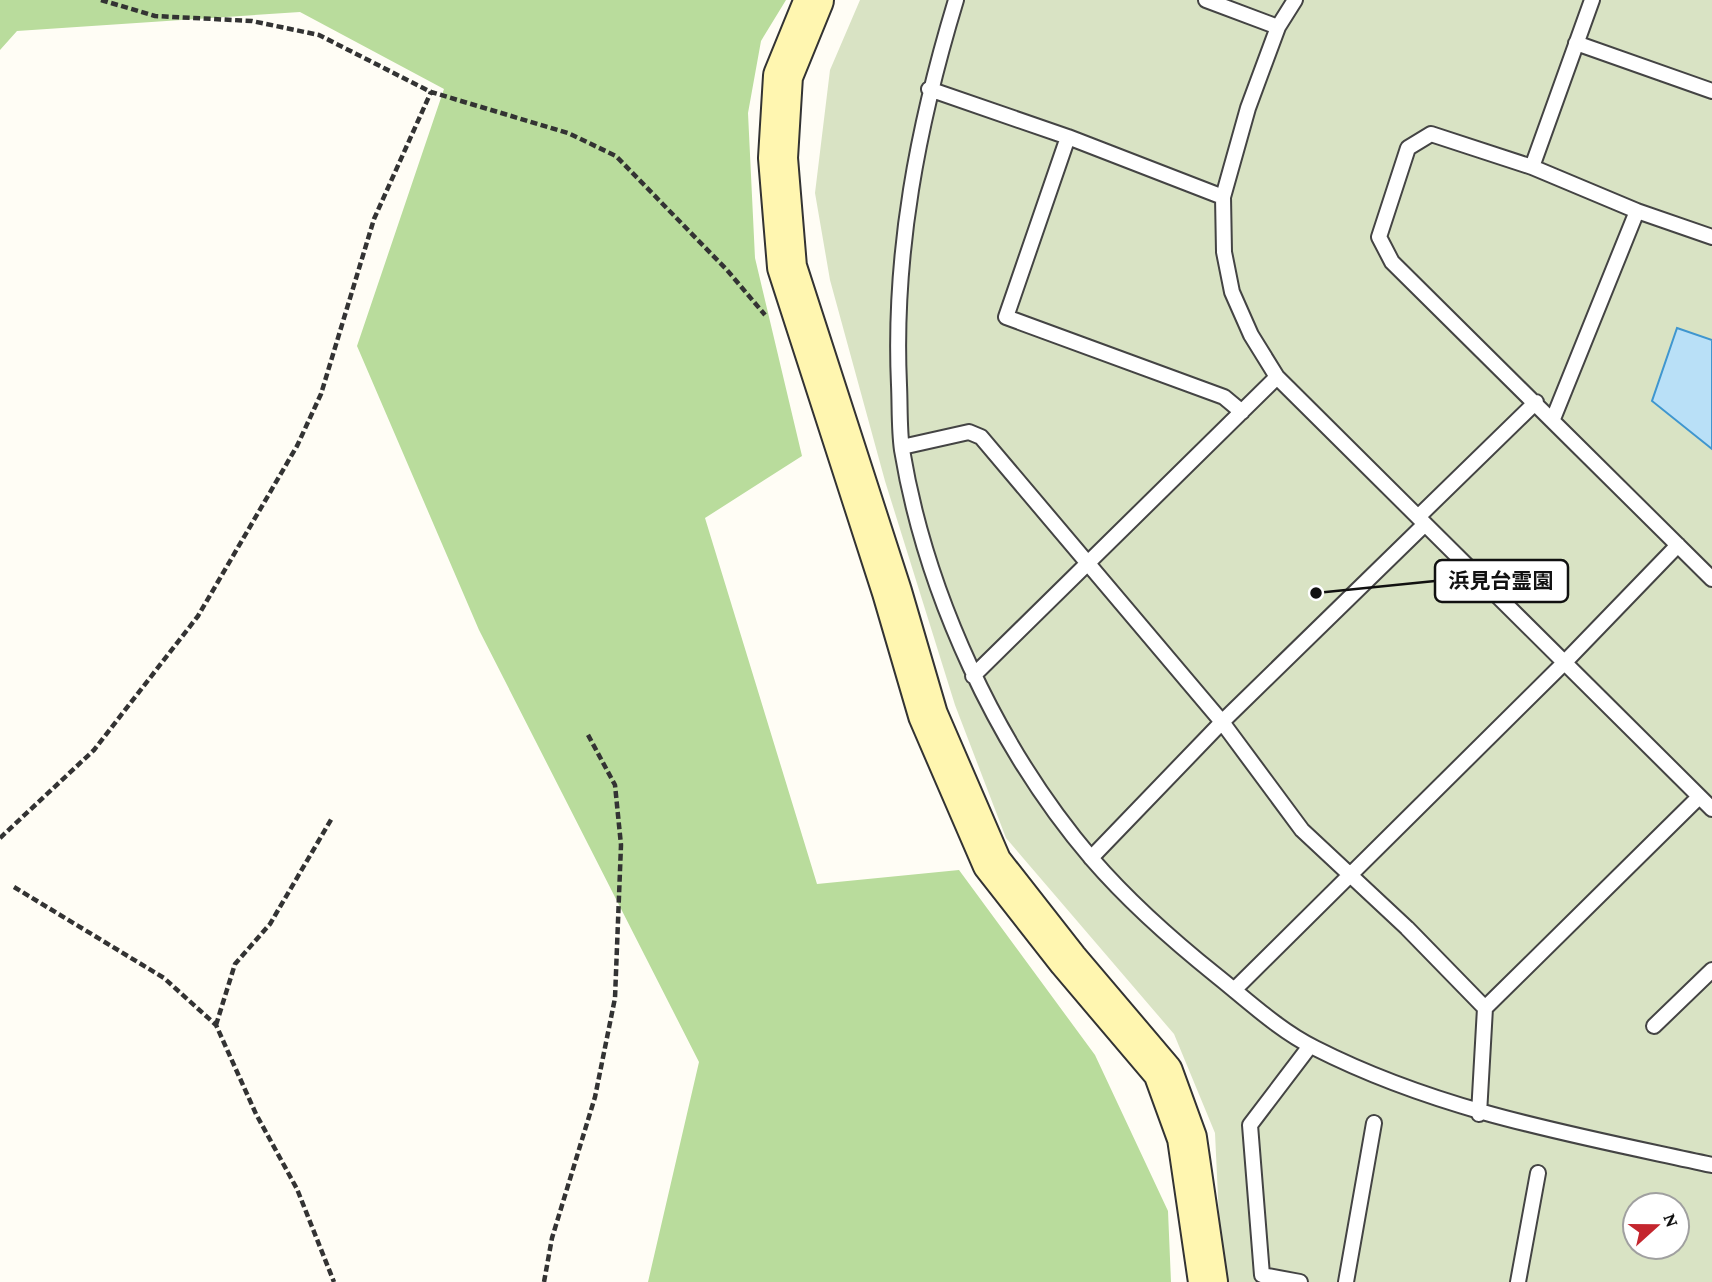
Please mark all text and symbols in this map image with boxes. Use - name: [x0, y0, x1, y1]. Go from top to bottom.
- callout: 浜見台霊園: [1435, 560, 1568, 602]
- text: 浜見台霊園: [1449, 569, 1554, 593]
- north arrow: [1621, 1191, 1691, 1261]
- text: N: [1659, 1210, 1684, 1230]

